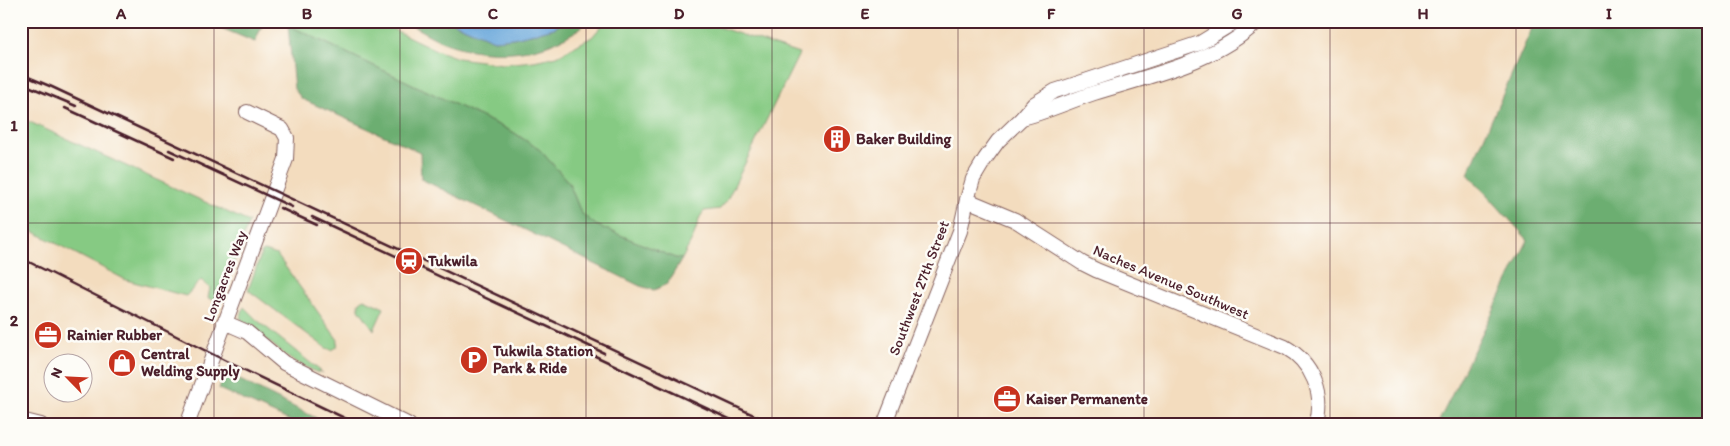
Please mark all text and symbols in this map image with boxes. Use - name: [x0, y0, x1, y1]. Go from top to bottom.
- text: A: [115, 4, 127, 23]
- text: B: [302, 4, 313, 23]
- text: C: [488, 4, 499, 23]
- text: D: [674, 4, 685, 23]
- text: E: [861, 4, 870, 23]
- text: F: [1047, 4, 1056, 23]
- text: G: [1231, 4, 1243, 23]
- text: H: [1417, 4, 1429, 23]
- text: I: [1606, 4, 1612, 23]
- text: 1: [10, 116, 18, 135]
- building icon: Baker Building: [822, 124, 852, 154]
- place label: Baker Building: [856, 130, 951, 149]
- street label: Southwest 27th Street: [885, 218, 953, 358]
- street label: Longacres Way: [199, 228, 251, 324]
- street label: Naches Avenue Southwest: [1090, 241, 1252, 323]
- station icon: Tukwila: [394, 246, 424, 276]
- place label: Tukwila: [427, 252, 478, 270]
- text: 2: [10, 311, 19, 330]
- office icon: Rainier Rubber: [33, 320, 63, 350]
- place label: Rainier Rubber: [67, 326, 162, 344]
- place label: Tukwila Station Park & Ride: [492, 342, 594, 377]
- place label: Central Welding Supply: [141, 345, 241, 381]
- parking icon: Tukwila Station Park & Ride: [459, 345, 489, 375]
- shop icon: Central Welding Supply: [107, 348, 137, 378]
- north arrow: [42, 354, 92, 404]
- text: N: [47, 365, 66, 381]
- office icon: Kaiser Permanente: [992, 384, 1022, 414]
- place label: Kaiser Permanente: [1026, 390, 1148, 408]

